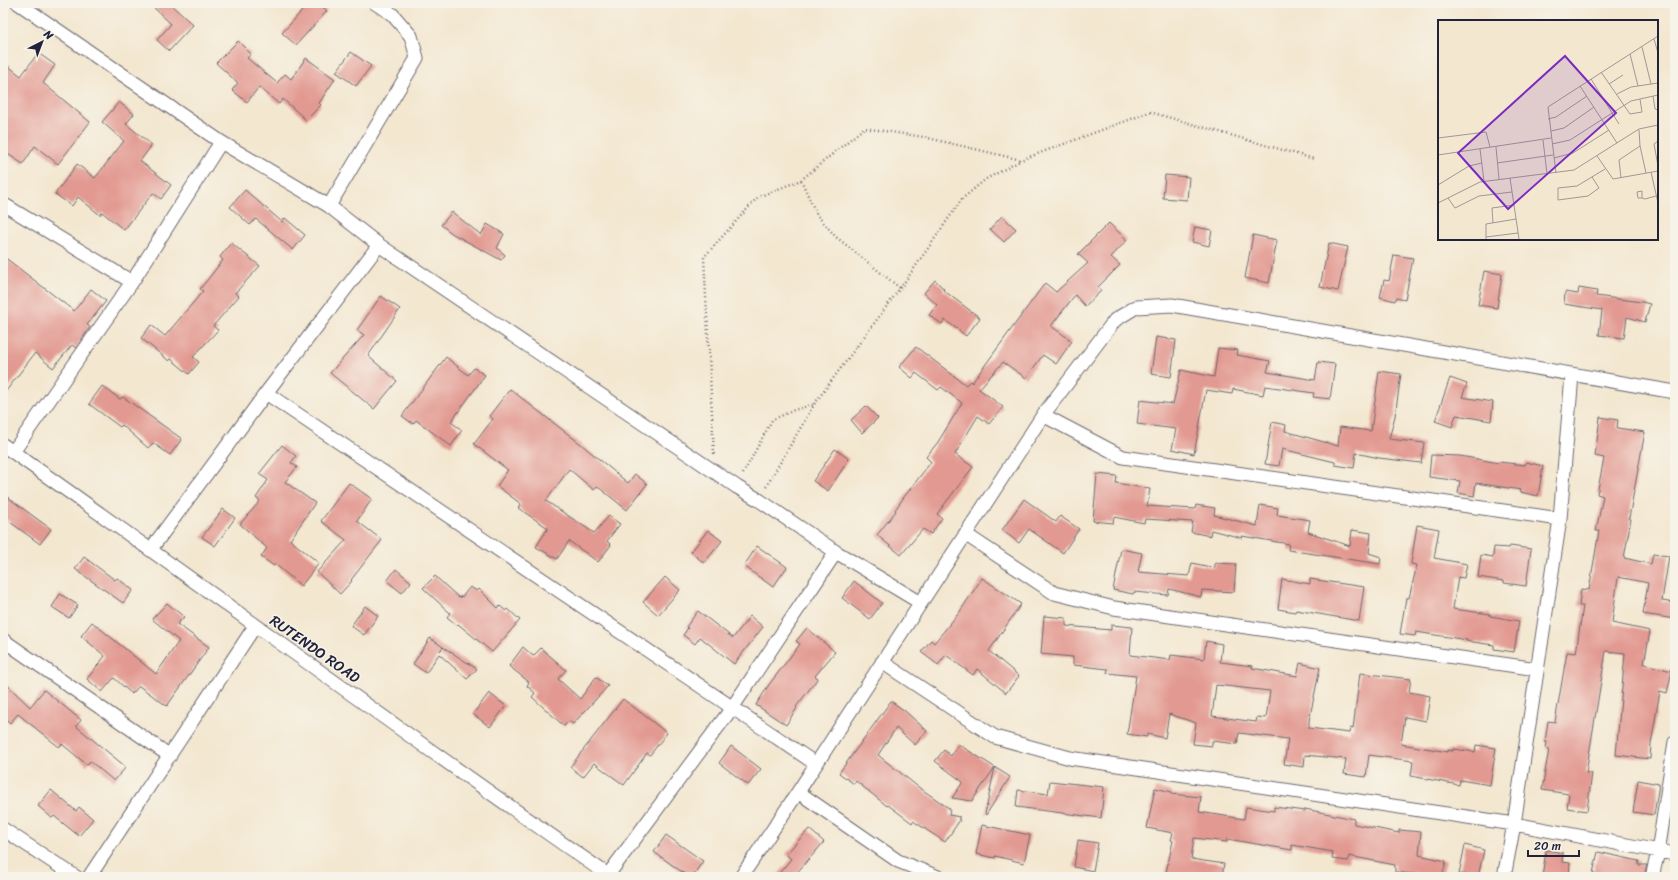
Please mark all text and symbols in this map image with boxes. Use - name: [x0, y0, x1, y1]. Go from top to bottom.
- inset map: [1438, 20, 1658, 240]
- north arrow: [22, 22, 62, 62]
- text: N: [38, 25, 58, 45]
- street label: RUTENDO ROAD: [264, 608, 366, 690]
- scale bar: [1528, 832, 1579, 858]
- text: 20 m: [1534, 835, 1561, 857]

